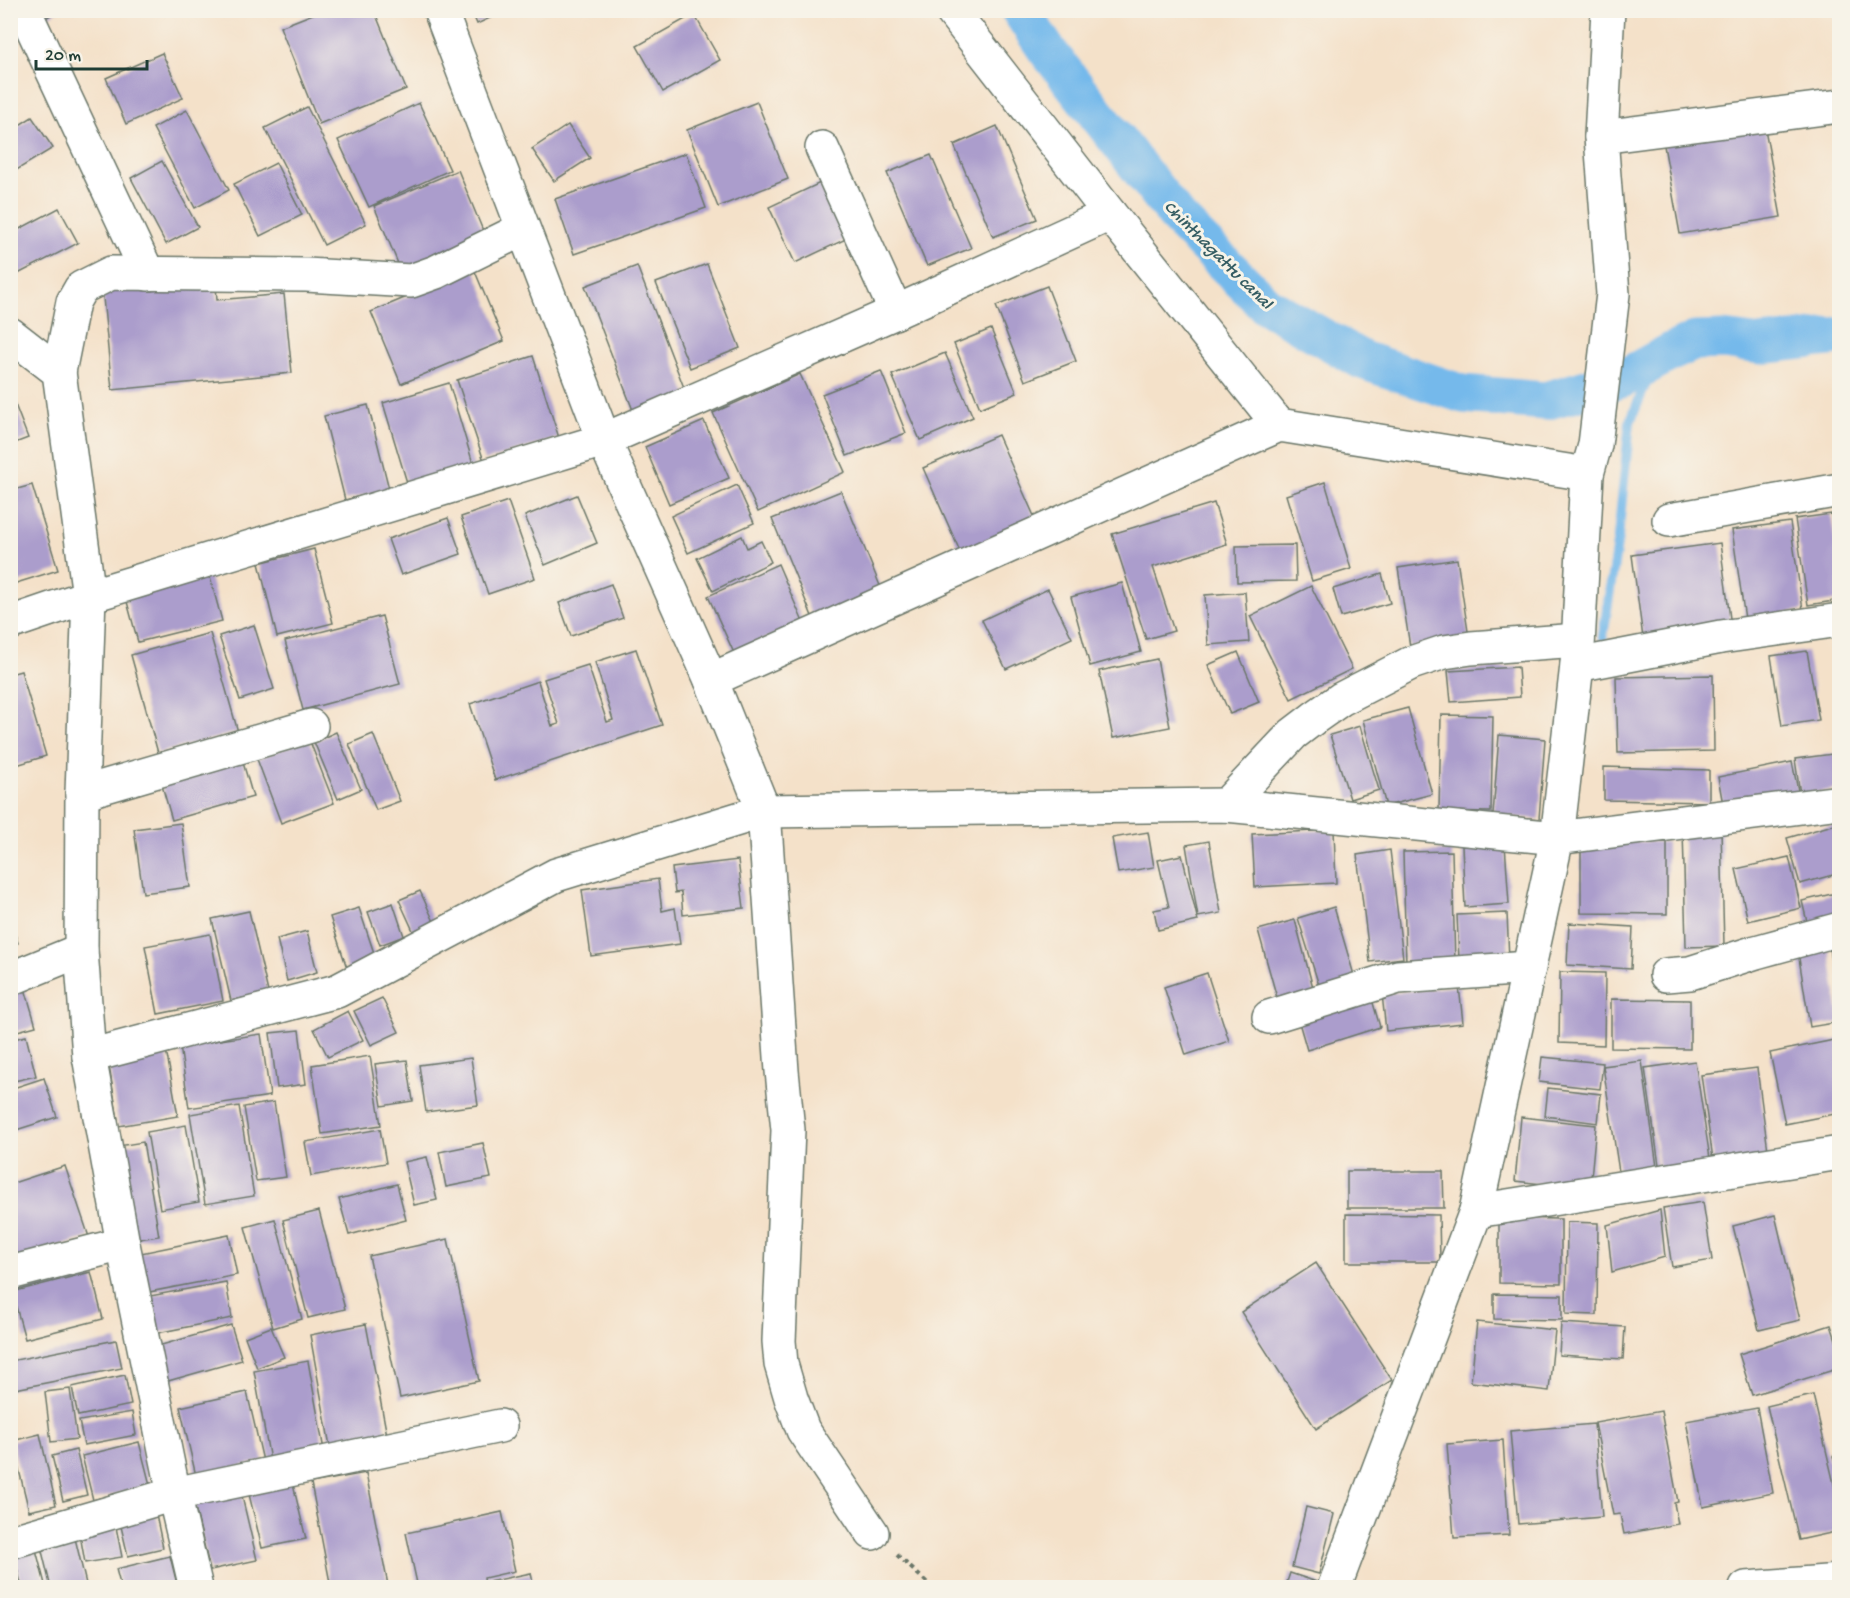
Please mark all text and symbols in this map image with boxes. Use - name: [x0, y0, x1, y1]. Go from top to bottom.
- scale bar: [36, 33, 147, 71]
- text: 20 m: [45, 46, 81, 67]
- water label: Chinthagattu canal: [1158, 197, 1277, 315]

